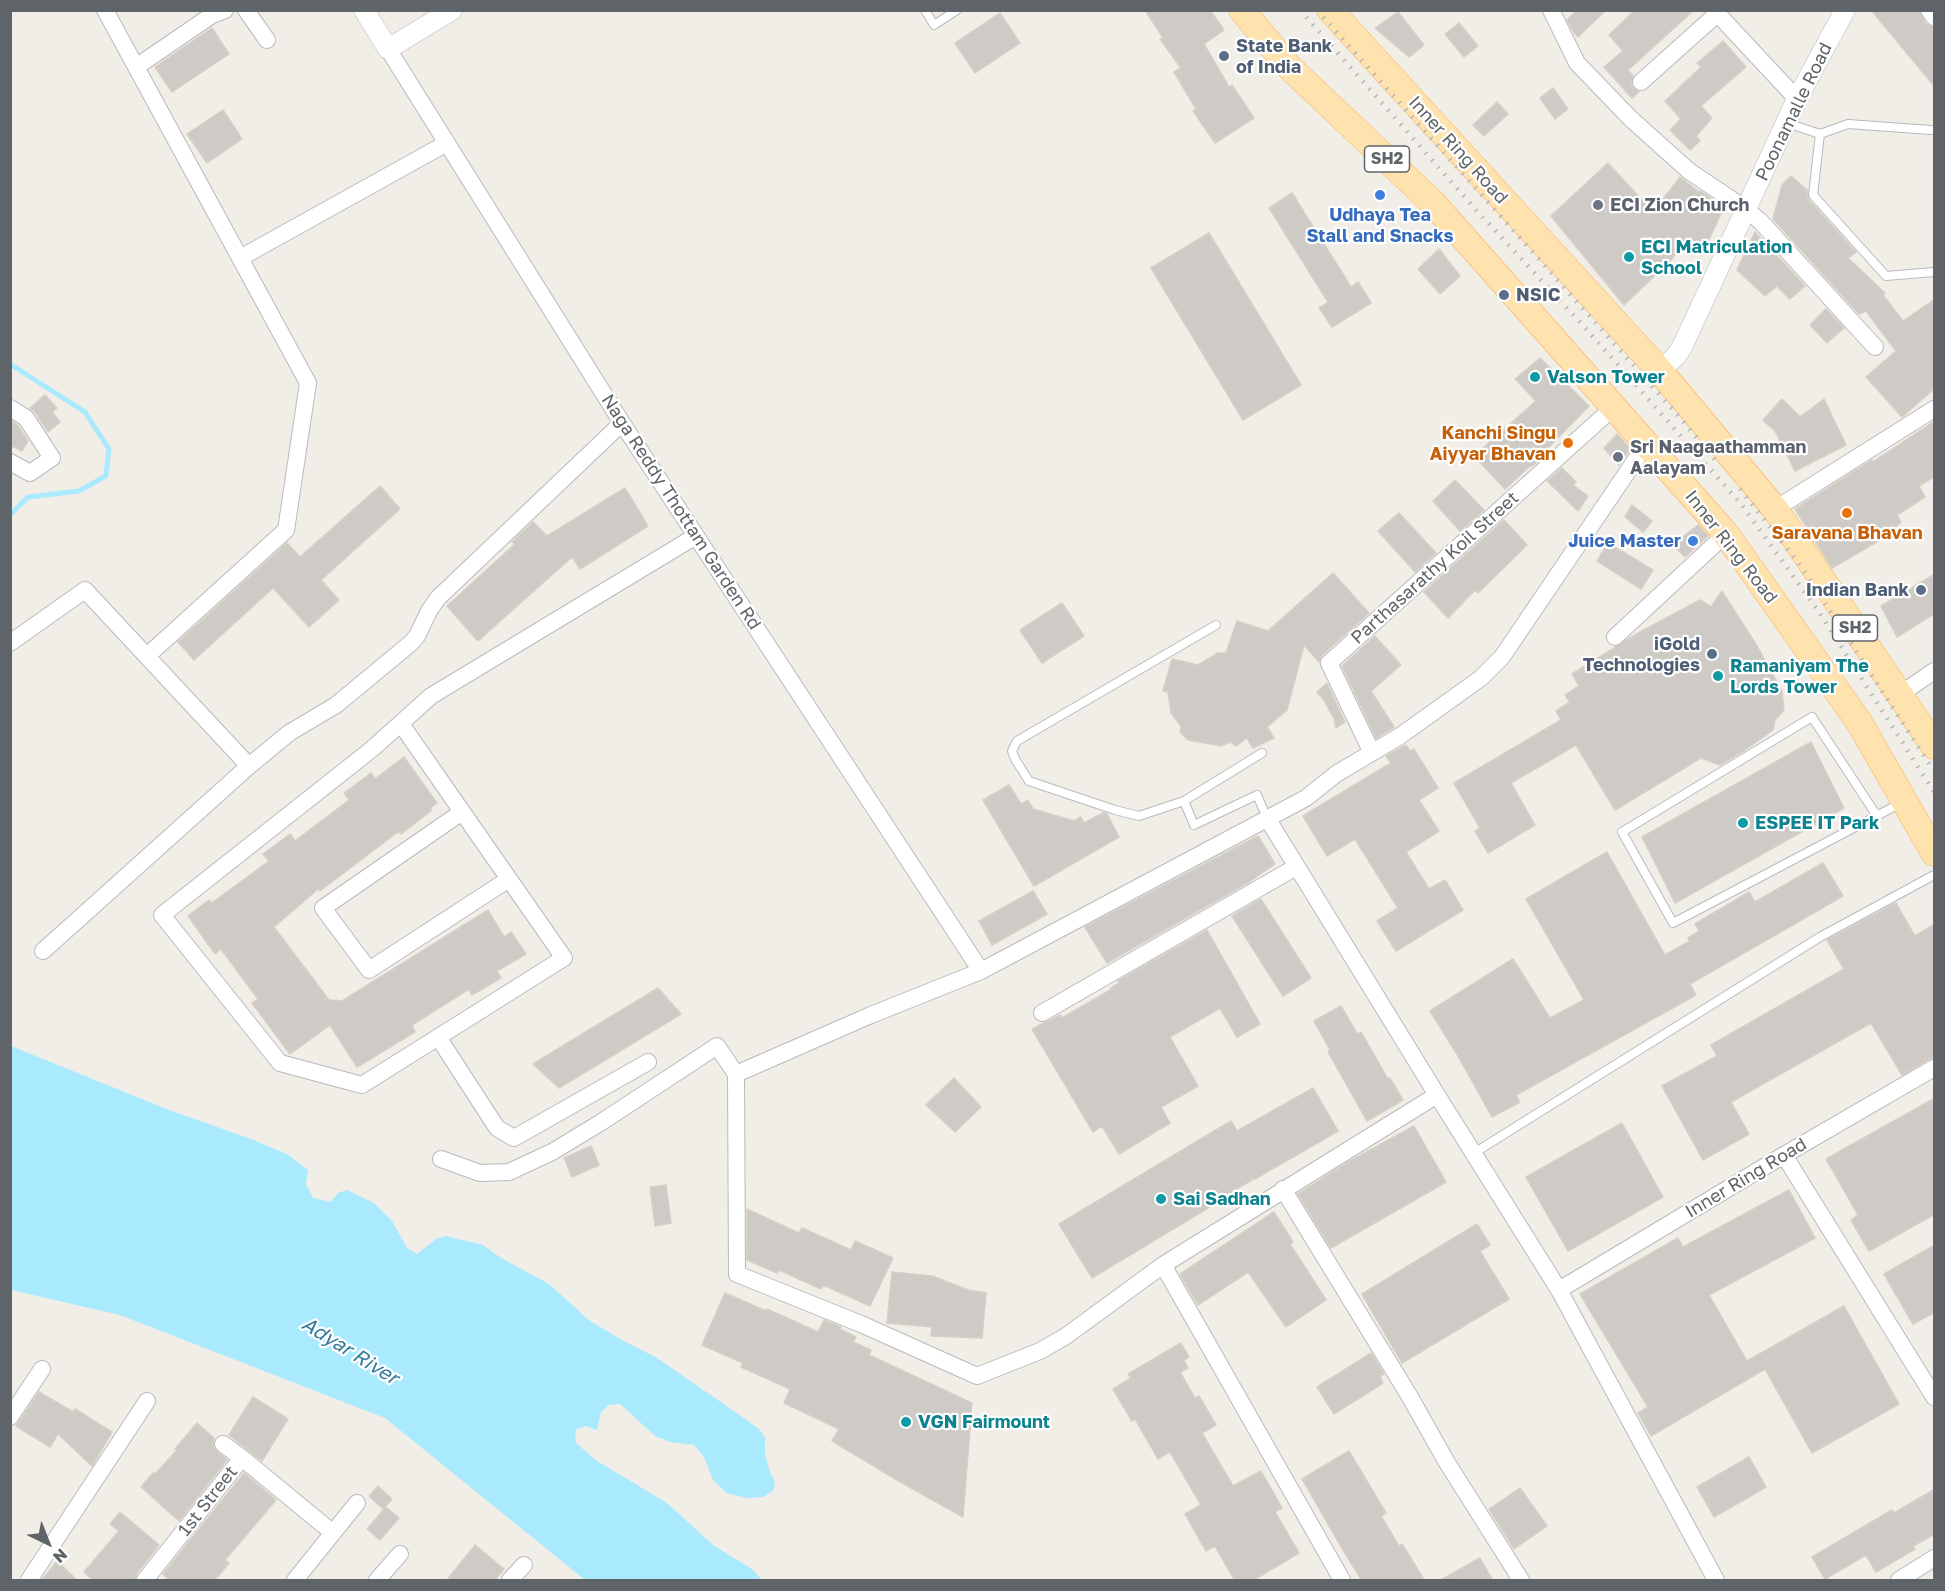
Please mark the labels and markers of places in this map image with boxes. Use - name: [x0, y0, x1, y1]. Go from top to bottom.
- place label: State Bank of India: [1236, 35, 1332, 78]
- marker: State Bank of India: [1217, 49, 1231, 63]
- marker: Udhaya Tea Stall and Snacks: [1373, 188, 1387, 202]
- place label: ECI Zion Church: [1610, 194, 1749, 216]
- marker: ECI Zion Church: [1591, 198, 1605, 212]
- place label: Udhaya Tea Stall and Snacks: [1306, 204, 1454, 246]
- place label: ECI Matriculation School: [1641, 236, 1793, 278]
- marker: ECI Matriculation School: [1622, 250, 1636, 264]
- place label: NSIC: [1516, 284, 1561, 306]
- marker: NSIC: [1497, 288, 1511, 302]
- place label: Valson Tower: [1547, 366, 1665, 388]
- marker: Valson Tower: [1528, 370, 1542, 384]
- place label: Kanchi Singu Aiyyar Bhavan: [1430, 422, 1556, 464]
- marker: Kanchi Singu Aiyyar Bhavan: [1561, 436, 1575, 450]
- place label: Sri Naagaathamman Aalayam: [1630, 436, 1806, 478]
- marker: Sri Naagaathamman Aalayam: [1611, 450, 1625, 464]
- marker: Saravana Bhavan: [1840, 506, 1854, 520]
- place label: Saravana Bhavan: [1771, 522, 1923, 544]
- place label: Juice Master: [1568, 530, 1681, 552]
- marker: Juice Master: [1686, 534, 1700, 548]
- place label: Indian Bank: [1806, 579, 1909, 601]
- marker: Indian Bank: [1914, 583, 1928, 597]
- place label: iGold Technologies: [1583, 633, 1700, 676]
- marker: iGold Technologies: [1705, 647, 1719, 661]
- place label: Ramaniyam The Lords Tower: [1730, 655, 1869, 698]
- marker: Ramaniyam The Lords Tower: [1711, 669, 1725, 683]
- place label: ESPEE IT Park: [1755, 812, 1879, 834]
- marker: ESPEE IT Park: [1736, 816, 1750, 830]
- place label: Sai Sadhan: [1173, 1188, 1271, 1210]
- marker: Sai Sadhan: [1154, 1192, 1168, 1206]
- place label: VGN Fairmount: [918, 1411, 1050, 1433]
- marker: VGN Fairmount: [899, 1415, 913, 1429]

